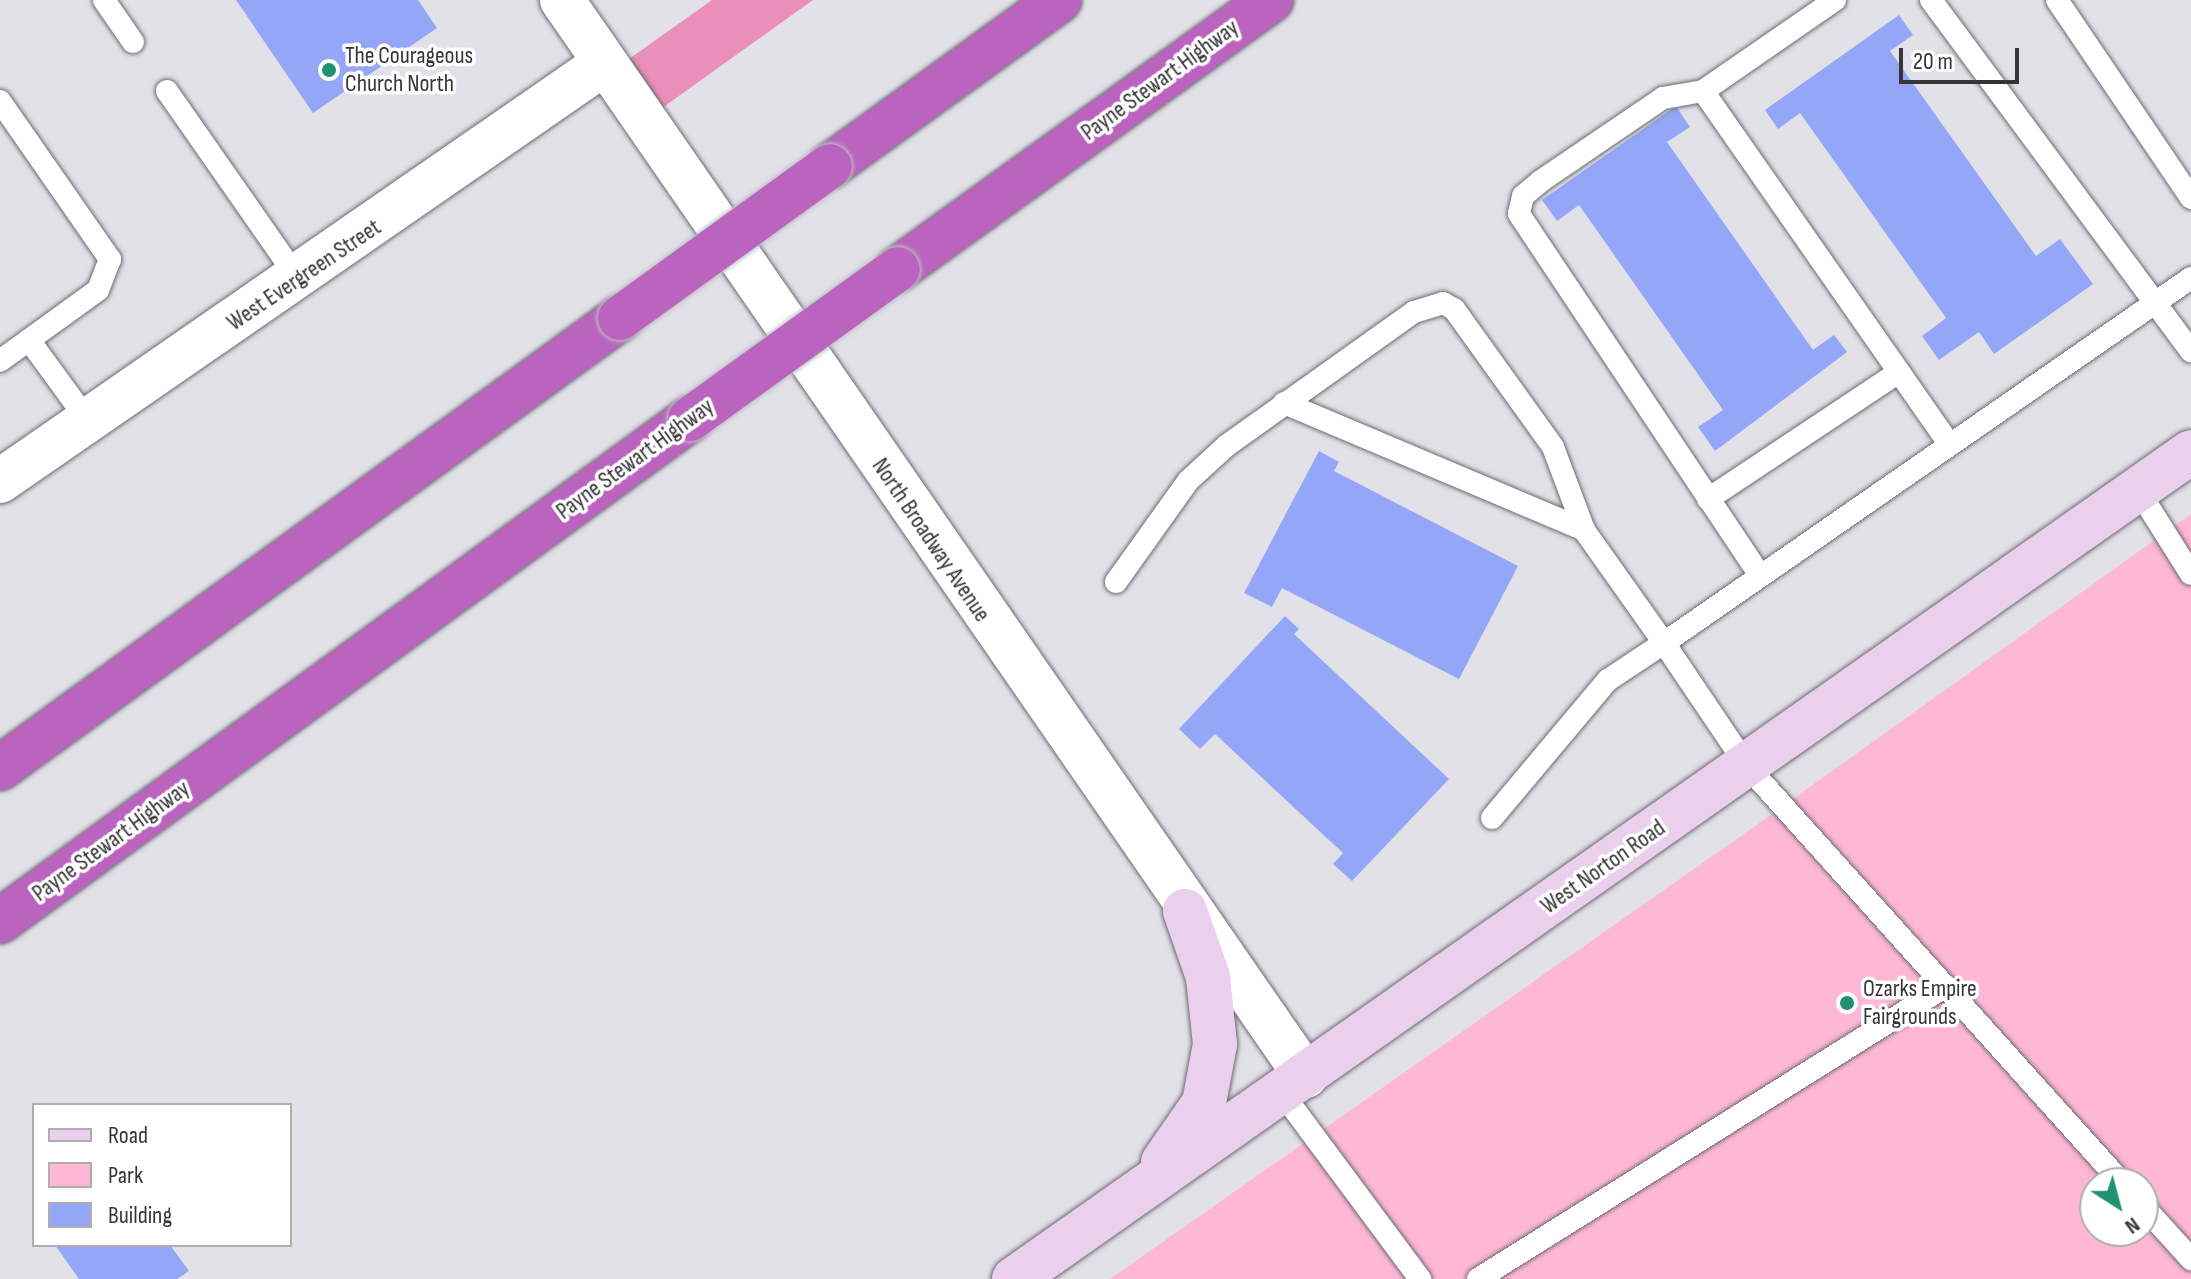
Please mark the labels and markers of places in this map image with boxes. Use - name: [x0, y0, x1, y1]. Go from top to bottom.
- place label: The Courageous Church North: [345, 42, 473, 98]
- marker: The Courageous Church North: [320, 61, 338, 79]
- place label: Ozarks Empire Fairgrounds: [1863, 975, 1977, 1031]
- marker: Ozarks Empire Fairgrounds: [1838, 994, 1856, 1012]

